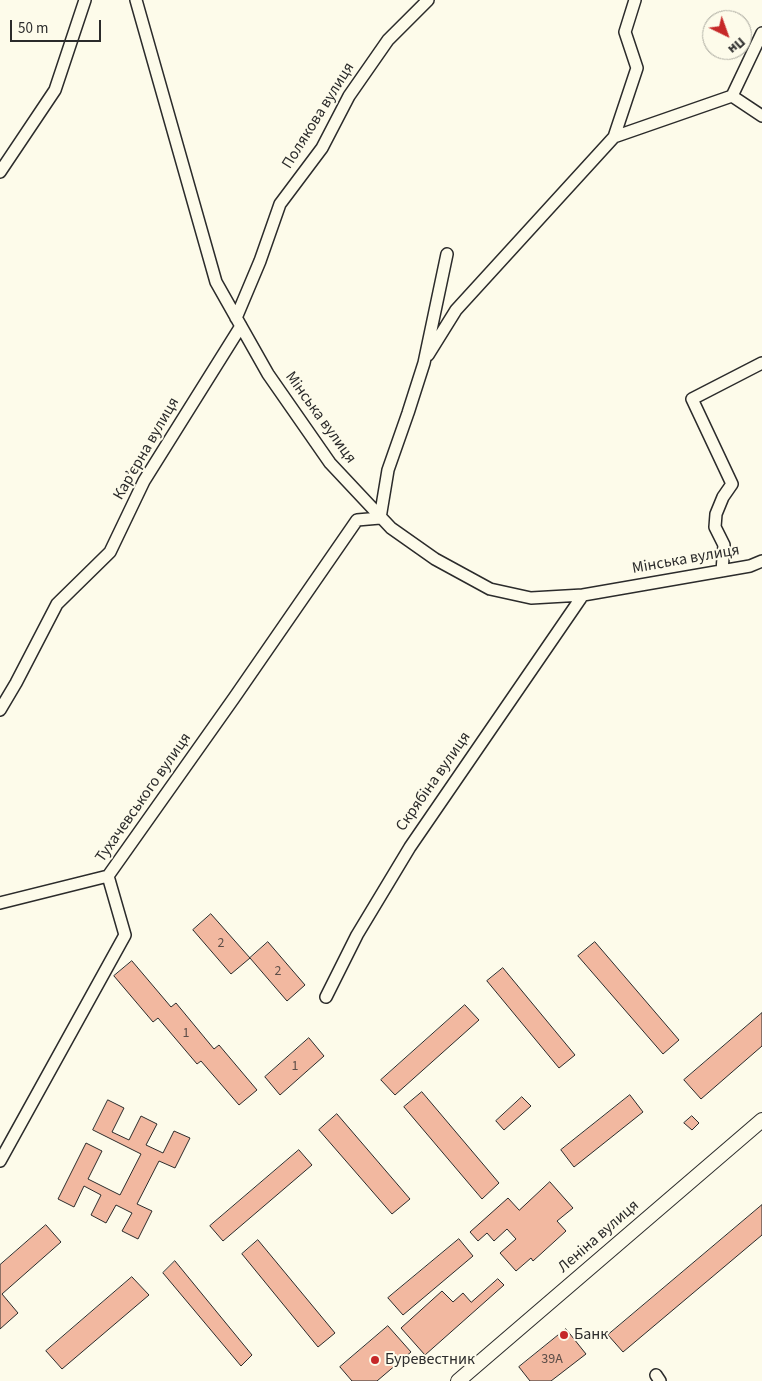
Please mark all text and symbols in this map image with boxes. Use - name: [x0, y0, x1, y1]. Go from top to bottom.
- scale bar: [12, 10, 104, 42]
- north arrow: [702, 10, 752, 60]
- text: 50 m: [18, 18, 48, 39]
- text: Пн: [723, 32, 750, 59]
- street label: Полякова вулиця: [279, 59, 359, 173]
- street label: Мінська вулиця: [280, 368, 360, 468]
- street label: Кар’єрна вулиця: [110, 394, 184, 504]
- street label: Мінська вулиця: [631, 541, 741, 579]
- street label: Тухачевського вулиця: [92, 729, 196, 867]
- street label: Скрябіна вулиця: [393, 729, 475, 835]
- house number: 2: [218, 936, 224, 952]
- house number: 2: [275, 964, 281, 980]
- house number: 1: [183, 1026, 189, 1042]
- house number: 1: [292, 1059, 298, 1075]
- street label: Леніна вулиця: [554, 1197, 644, 1277]
- place label: Банк: [574, 1325, 608, 1345]
- marker: Банк: [558, 1329, 570, 1341]
- place label: Буревестник: [385, 1350, 475, 1370]
- house number: 39А: [541, 1352, 563, 1368]
- marker: Буревестник: [369, 1354, 381, 1366]

